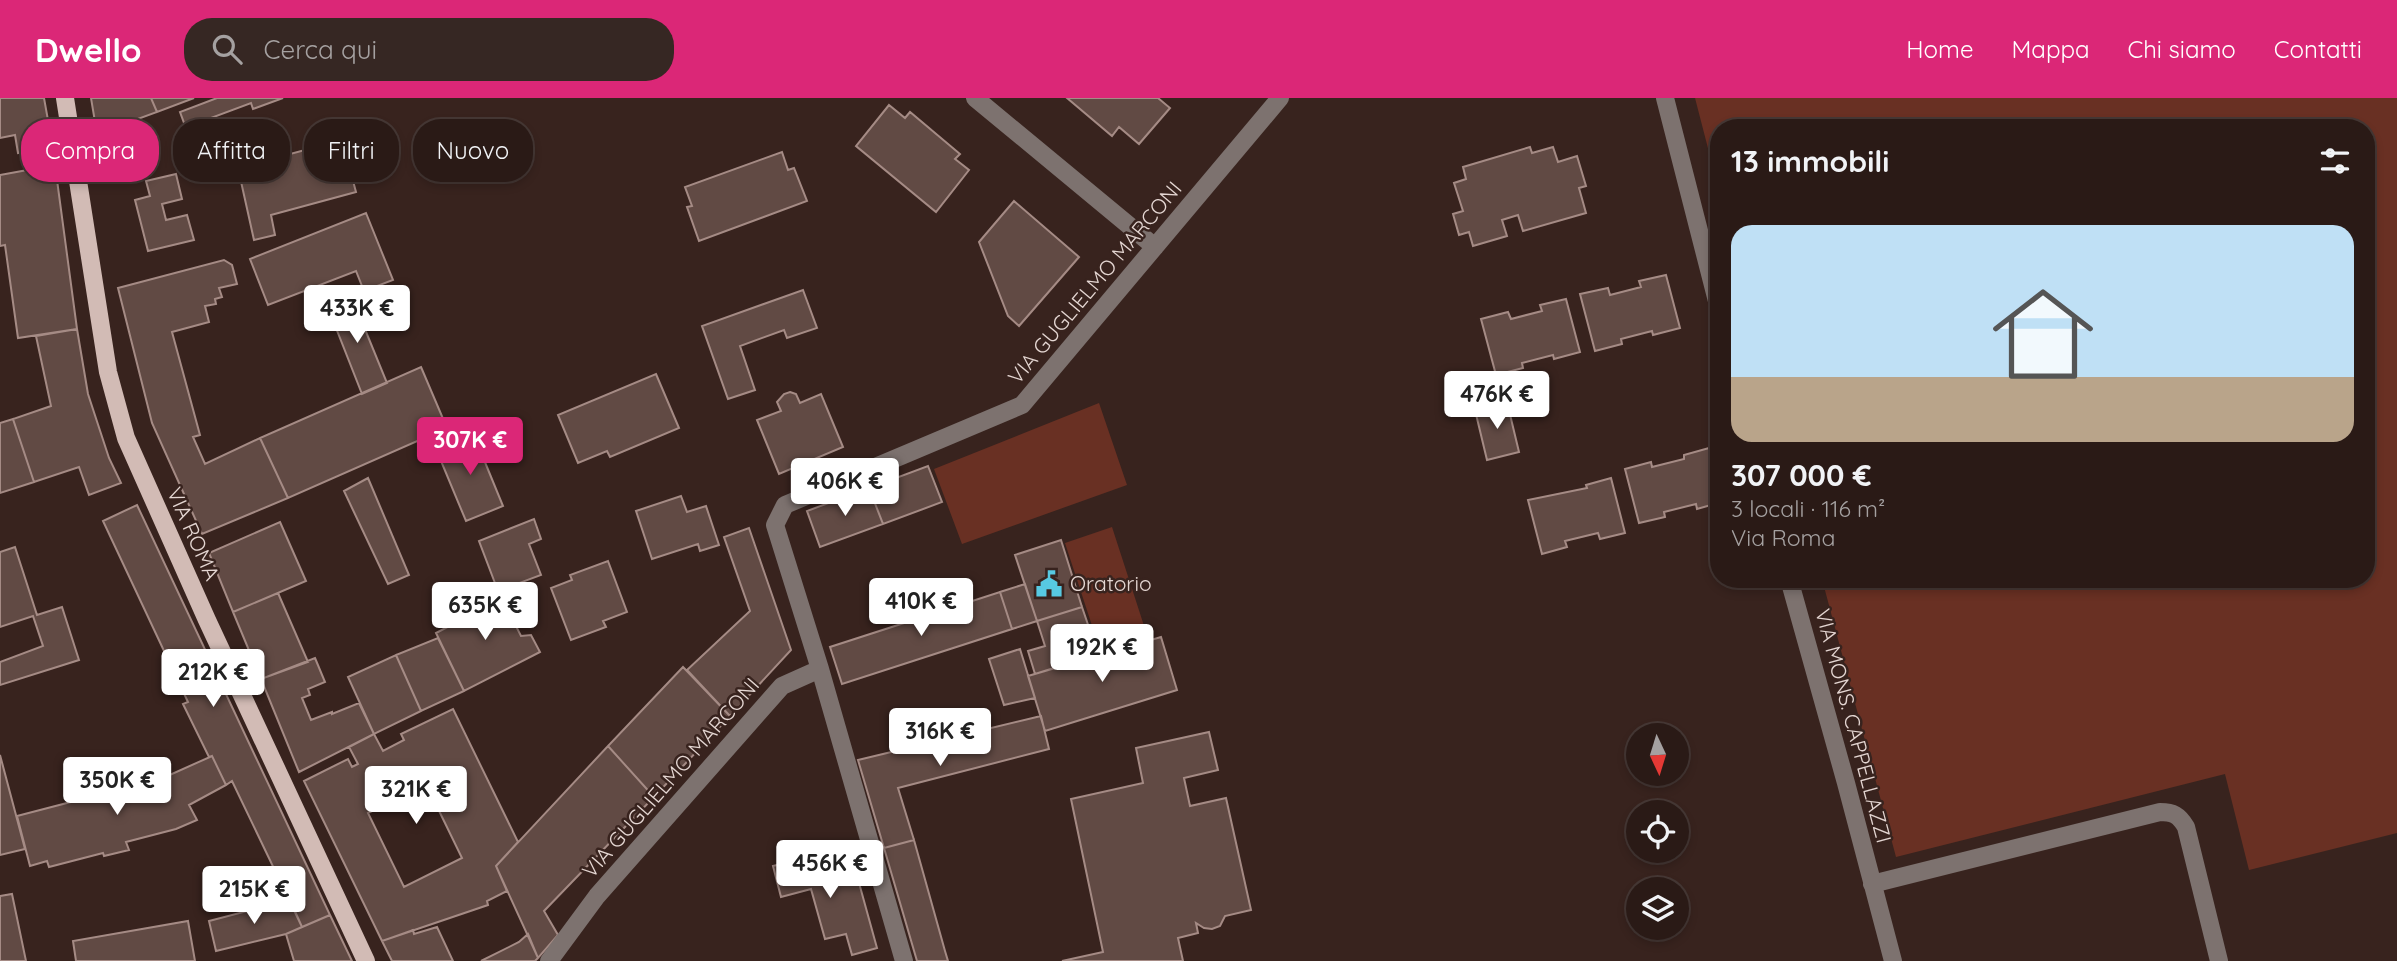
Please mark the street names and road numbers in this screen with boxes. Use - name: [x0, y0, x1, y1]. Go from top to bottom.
- street label: VIA GUGLIELMO MARCONI: [1002, 176, 1187, 389]
- street label: VIA ROMA: [162, 483, 226, 584]
- street label: VIA MONS. CAPPELLAZZI: [1810, 606, 1898, 846]
- street label: VIA GUGLIELMO MARCONI: [576, 672, 764, 883]

